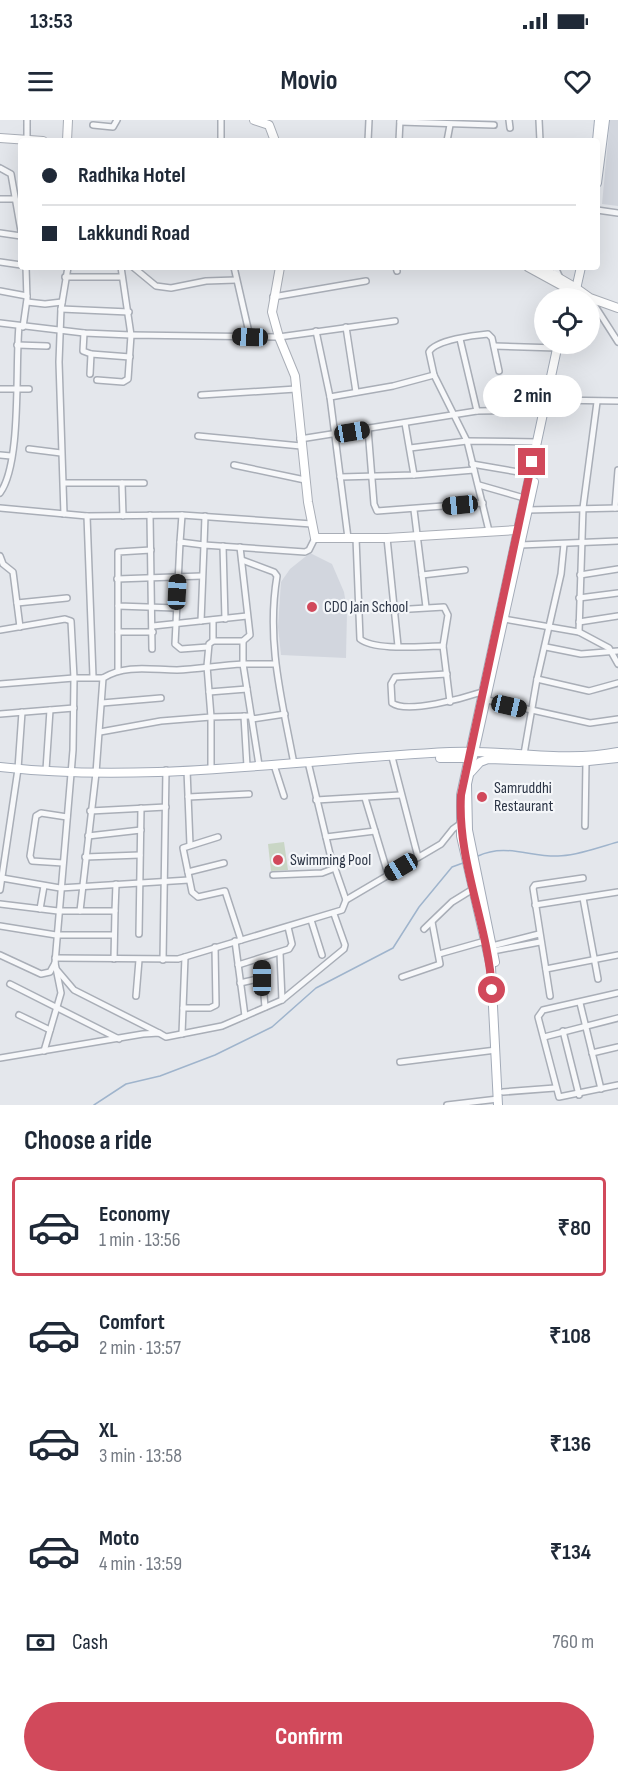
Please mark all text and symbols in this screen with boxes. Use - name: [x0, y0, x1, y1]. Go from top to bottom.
- text: 13:53: [30, 8, 73, 35]
- icon: menu: [24, 65, 57, 98]
- text: Movio: [280, 65, 338, 97]
- icon: heart: [561, 65, 594, 98]
- text: Radhika Hotel: [78, 162, 185, 189]
- text: Lakkundi Road: [78, 220, 190, 247]
- map controls: [534, 288, 600, 354]
- button: locate: [534, 288, 600, 354]
- car: [232, 327, 268, 347]
- callout: 2 min: [482, 375, 582, 417]
- text: 2 min: [513, 384, 552, 408]
- car: [333, 420, 371, 444]
- route end: [518, 448, 545, 475]
- car: [441, 494, 479, 516]
- car: [167, 574, 187, 610]
- place label: CDO Jain School: [324, 598, 408, 617]
- marker: CDO Jain School: [305, 600, 319, 614]
- car: [489, 693, 529, 719]
- place label: Samruddhi Restaurant: [494, 779, 553, 816]
- marker: Samruddhi Restaurant: [475, 790, 489, 804]
- car: [381, 850, 421, 884]
- place label: Swimming Pool: [290, 851, 371, 870]
- marker: Swimming Pool: [271, 853, 285, 867]
- car: [253, 960, 271, 996]
- route start: [478, 976, 505, 1003]
- text: Choose a ride: [24, 1125, 152, 1157]
- icon: car: [27, 1200, 81, 1254]
- text: Economy: [99, 1201, 170, 1228]
- text: ₹80: [558, 1215, 591, 1242]
- text: 1 min · 13:56: [99, 1228, 181, 1252]
- icon: car: [27, 1308, 81, 1362]
- text: Comfort: [99, 1309, 165, 1336]
- text: ₹108: [549, 1323, 591, 1350]
- text: 2 min · 13:57: [99, 1336, 181, 1360]
- icon: car: [27, 1416, 81, 1470]
- text: XL: [99, 1417, 118, 1444]
- text: ₹136: [550, 1431, 591, 1458]
- text: 3 min · 13:58: [99, 1444, 182, 1468]
- icon: car: [27, 1524, 81, 1578]
- text: Moto: [99, 1525, 139, 1552]
- text: ₹134: [550, 1539, 591, 1566]
- text: 4 min · 13:59: [99, 1552, 182, 1576]
- icon: cash: [24, 1626, 57, 1659]
- text: Cash: [72, 1629, 108, 1656]
- text: 760 m: [552, 1630, 594, 1654]
- button: Confirm: [24, 1702, 594, 1771]

